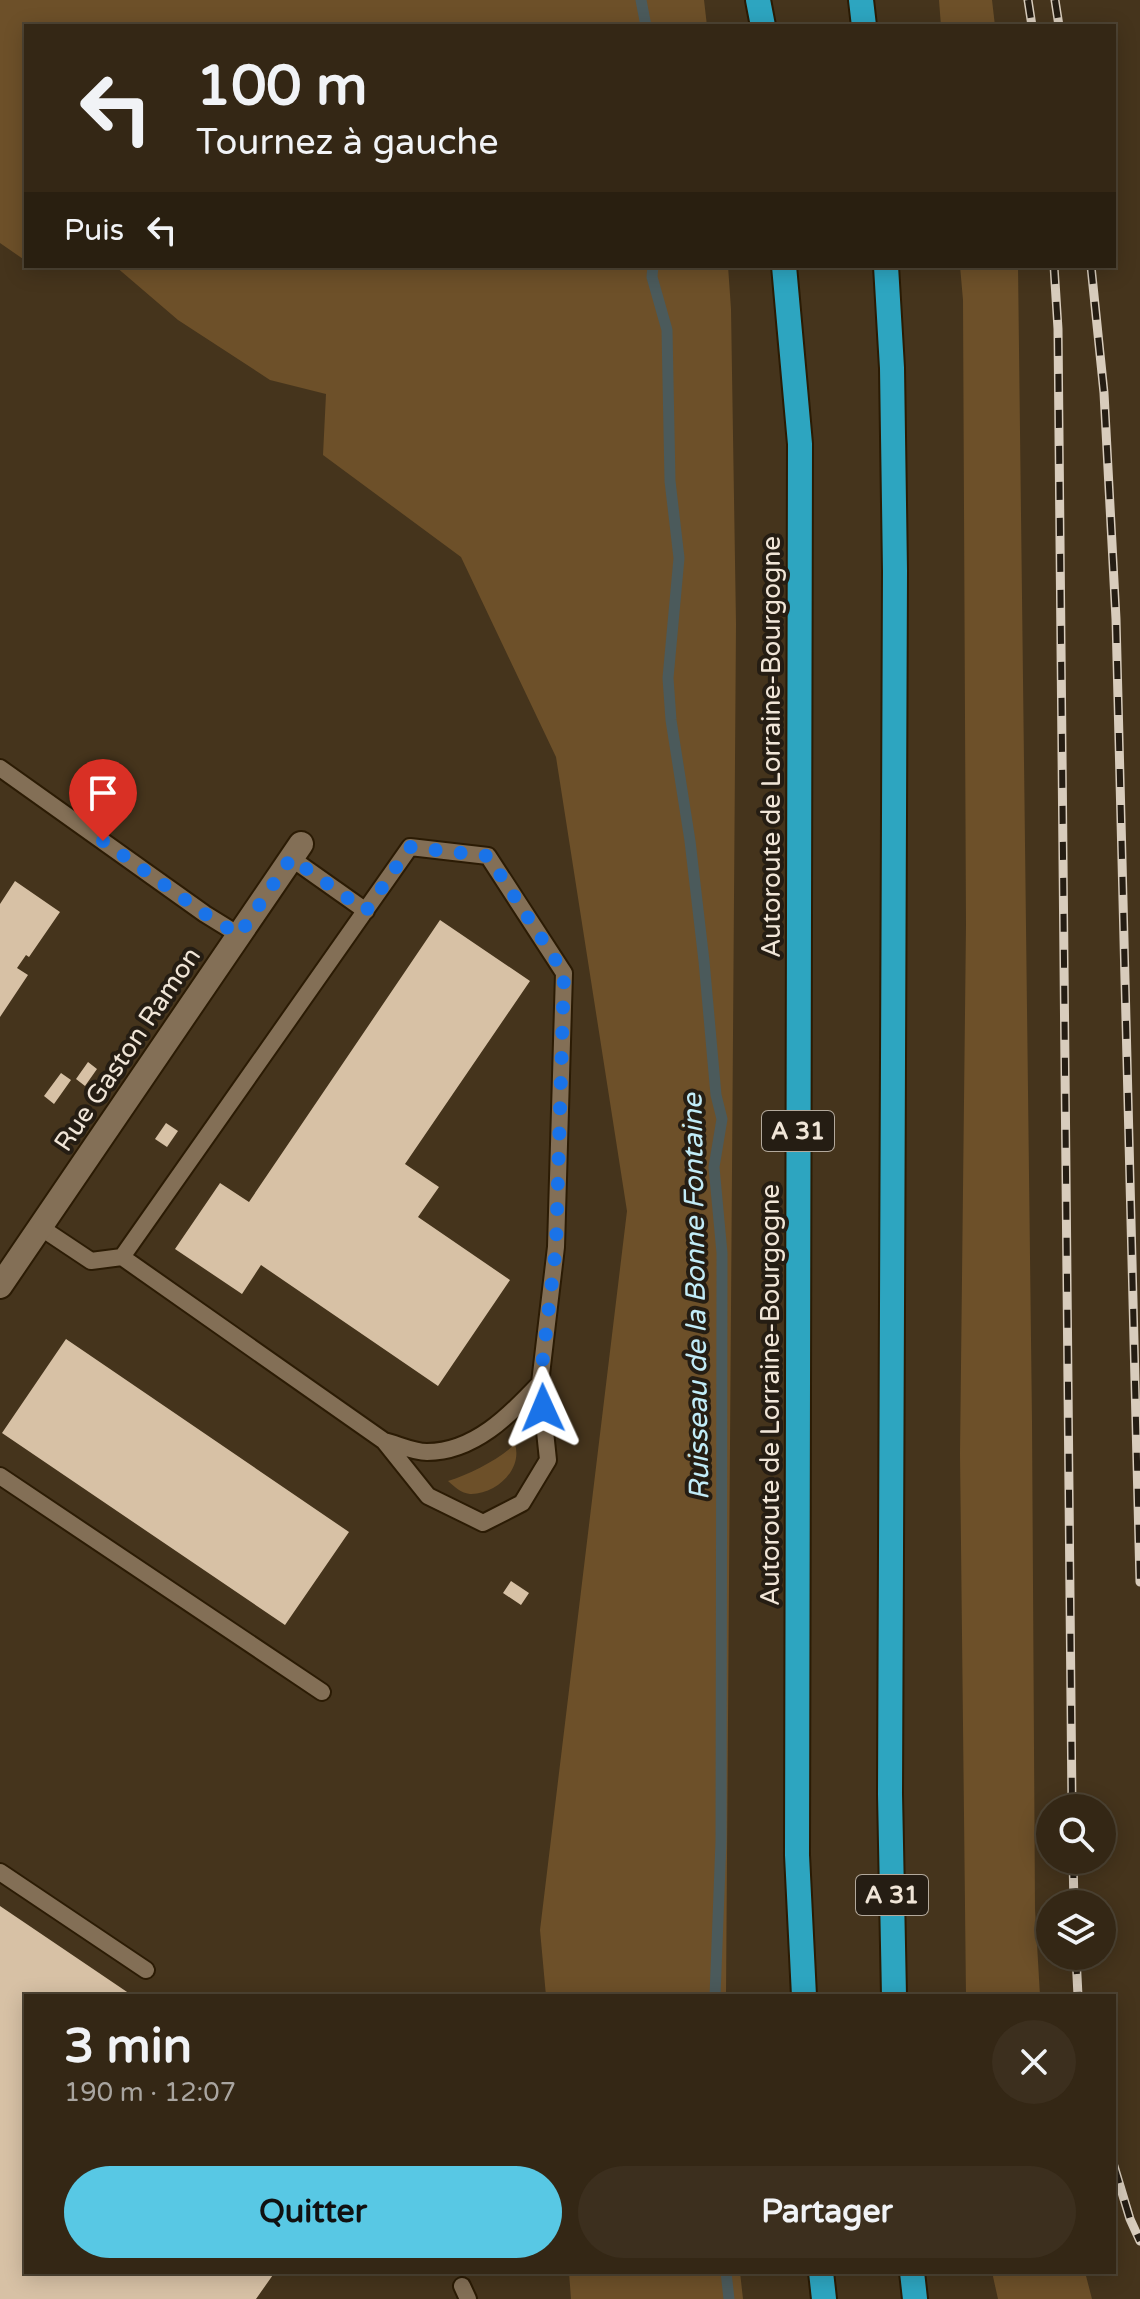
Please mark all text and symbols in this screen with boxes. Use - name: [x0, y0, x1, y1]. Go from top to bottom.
- text: 100 m: [196, 53, 367, 120]
- icon: left: [64, 56, 168, 160]
- text: Tournez à gauche: [196, 121, 499, 164]
- icon: left: [140, 208, 184, 252]
- text: Puis: [64, 212, 124, 249]
- street label: Autoroute de Lorraine-Bourgogne: [756, 536, 787, 958]
- pin: [69, 759, 137, 841]
- icon: arrive: [81, 771, 125, 815]
- street label: Rue Gaston Ramon: [48, 941, 207, 1157]
- water label: Ruisseau de la Bonne Fontaine: [675, 1091, 717, 1501]
- road number: A 31: [762, 1111, 834, 1151]
- street label: Autoroute de Lorraine-Bourgogne: [755, 1184, 786, 1606]
- position arrow: [501, 1366, 585, 1450]
- map controls: [1036, 1794, 1116, 1970]
- button: search: [1036, 1794, 1116, 1874]
- road number: A 31: [856, 1875, 928, 1915]
- button: layers: [1036, 1890, 1116, 1970]
- text: 3 min: [64, 2018, 192, 2076]
- button: close: [992, 2020, 1076, 2104]
- text: 190 m · 12:07: [64, 2077, 236, 2108]
- button: Quitter: [64, 2166, 562, 2258]
- button: Partager: [578, 2166, 1076, 2258]

